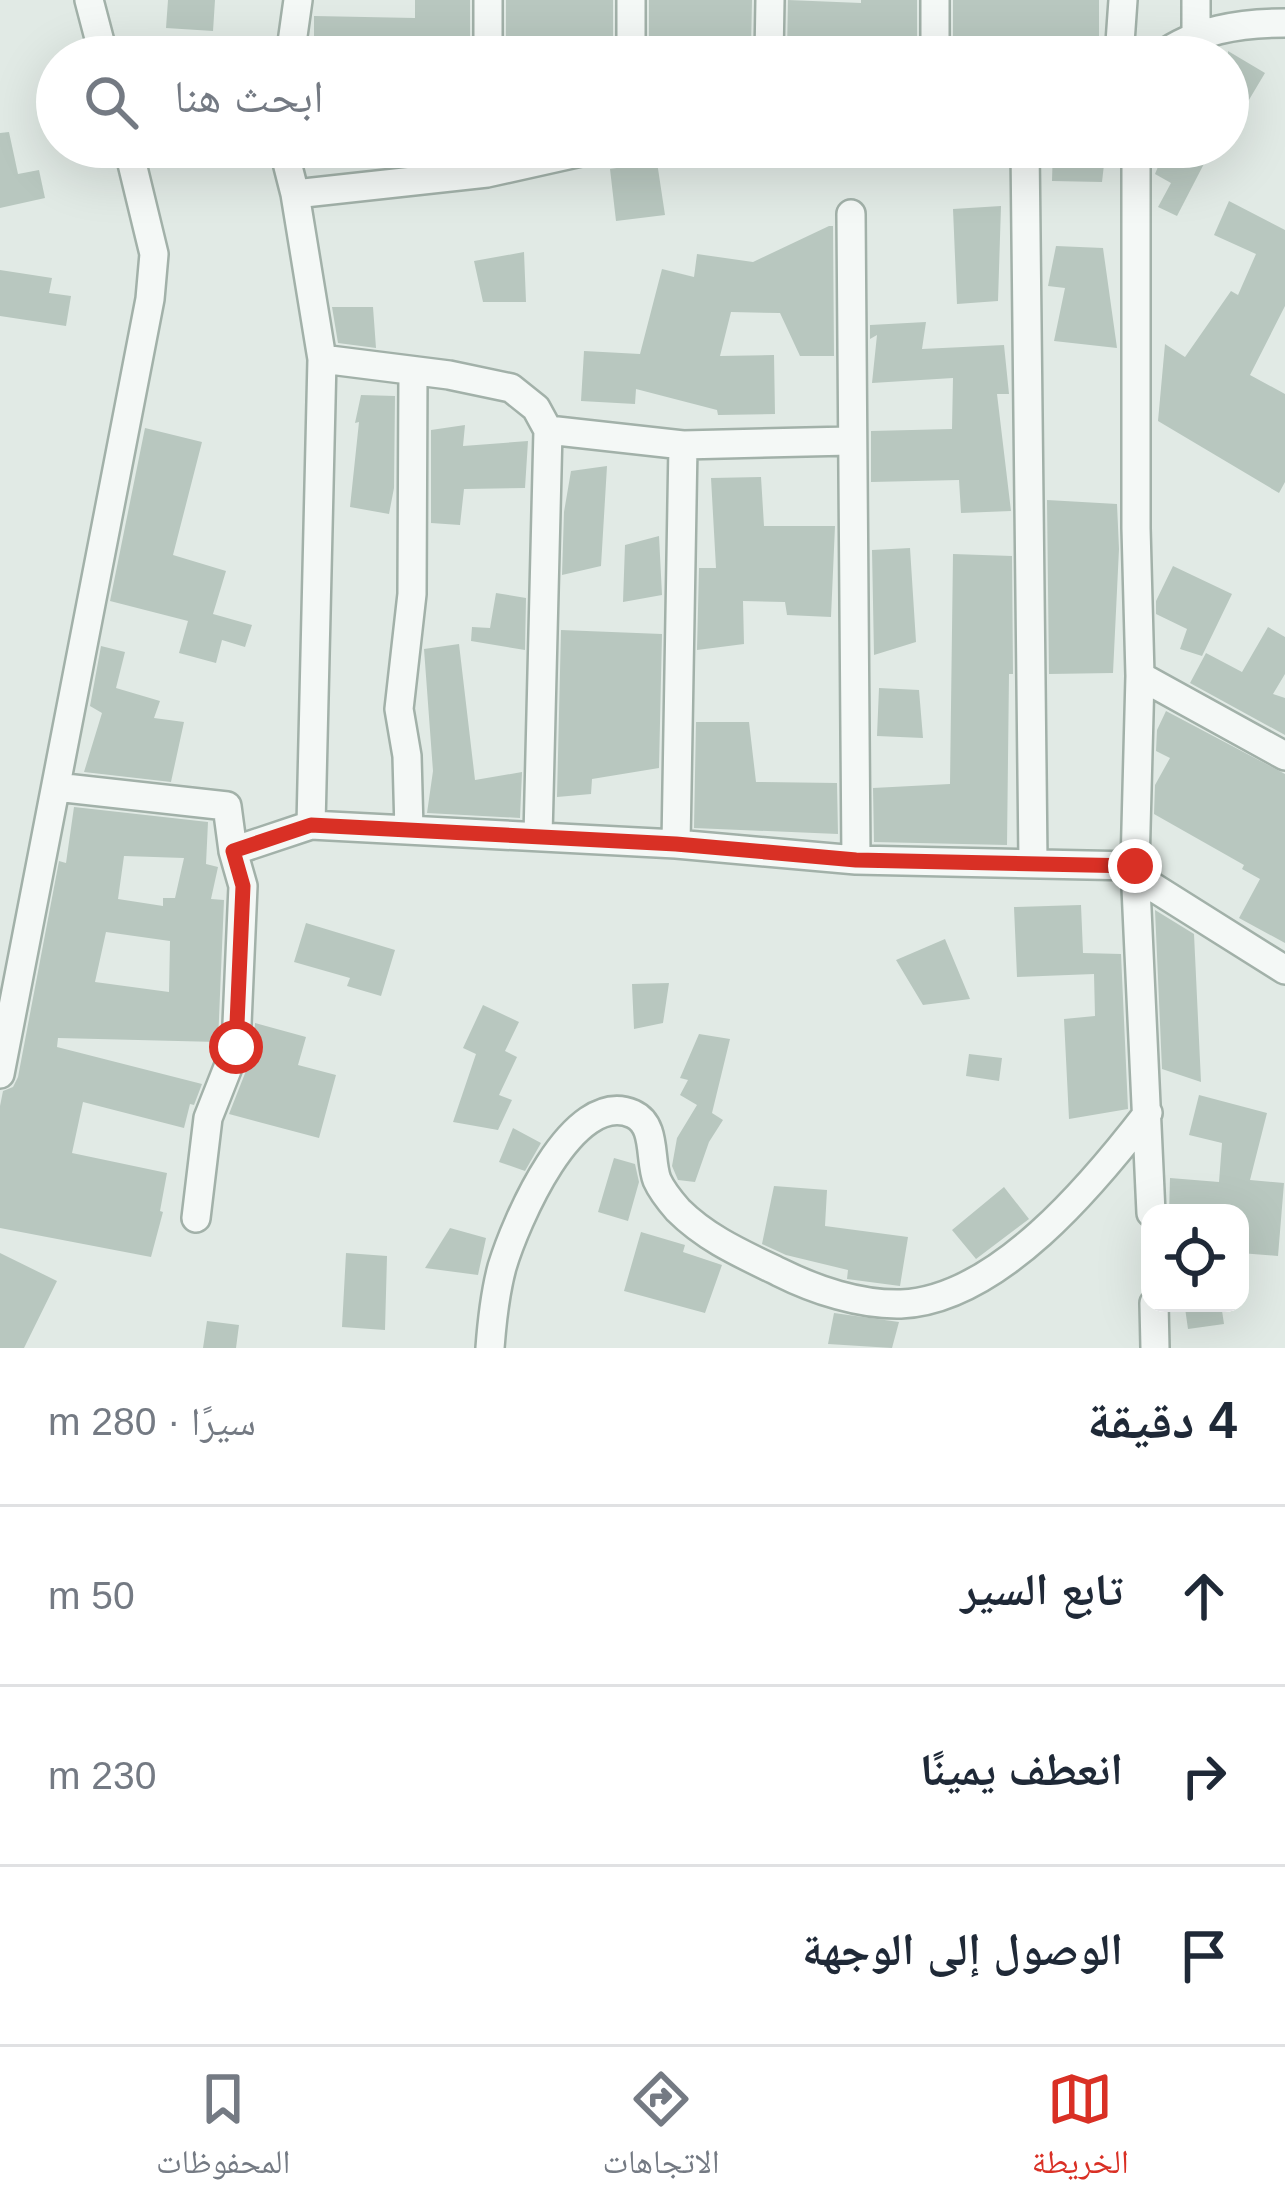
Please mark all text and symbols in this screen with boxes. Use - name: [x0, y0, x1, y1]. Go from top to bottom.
- search box: [36, 36, 1249, 168]
- icon: search: [78, 69, 144, 135]
- text: ابحث هنا: [174, 71, 324, 122]
- route end: [1108, 839, 1162, 893]
- route start: [209, 1020, 263, 1074]
- map controls: [1141, 1204, 1249, 1312]
- button: locate: [1141, 1204, 1249, 1312]
- text: 4 دقيقة: [1087, 1392, 1237, 1449]
- text: سيرًا · 280 m: [48, 1400, 256, 1443]
- icon: ahead: [1171, 1563, 1237, 1629]
- text: تابع السير: [960, 1564, 1123, 1615]
- text: 50 m: [48, 1574, 135, 1617]
- icon: right: [1171, 1743, 1237, 1809]
- text: انعطف يمينًا: [920, 1744, 1123, 1795]
- text: 230 m: [48, 1754, 156, 1797]
- icon: arrive: [1171, 1923, 1237, 1989]
- text: الوصول إلى الوجهة: [802, 1924, 1123, 1975]
- tab: المحفوظات: [156, 2066, 290, 2194]
- tab: الاتجاهات: [602, 2066, 720, 2194]
- tab: الخريطة: [1032, 2066, 1129, 2194]

